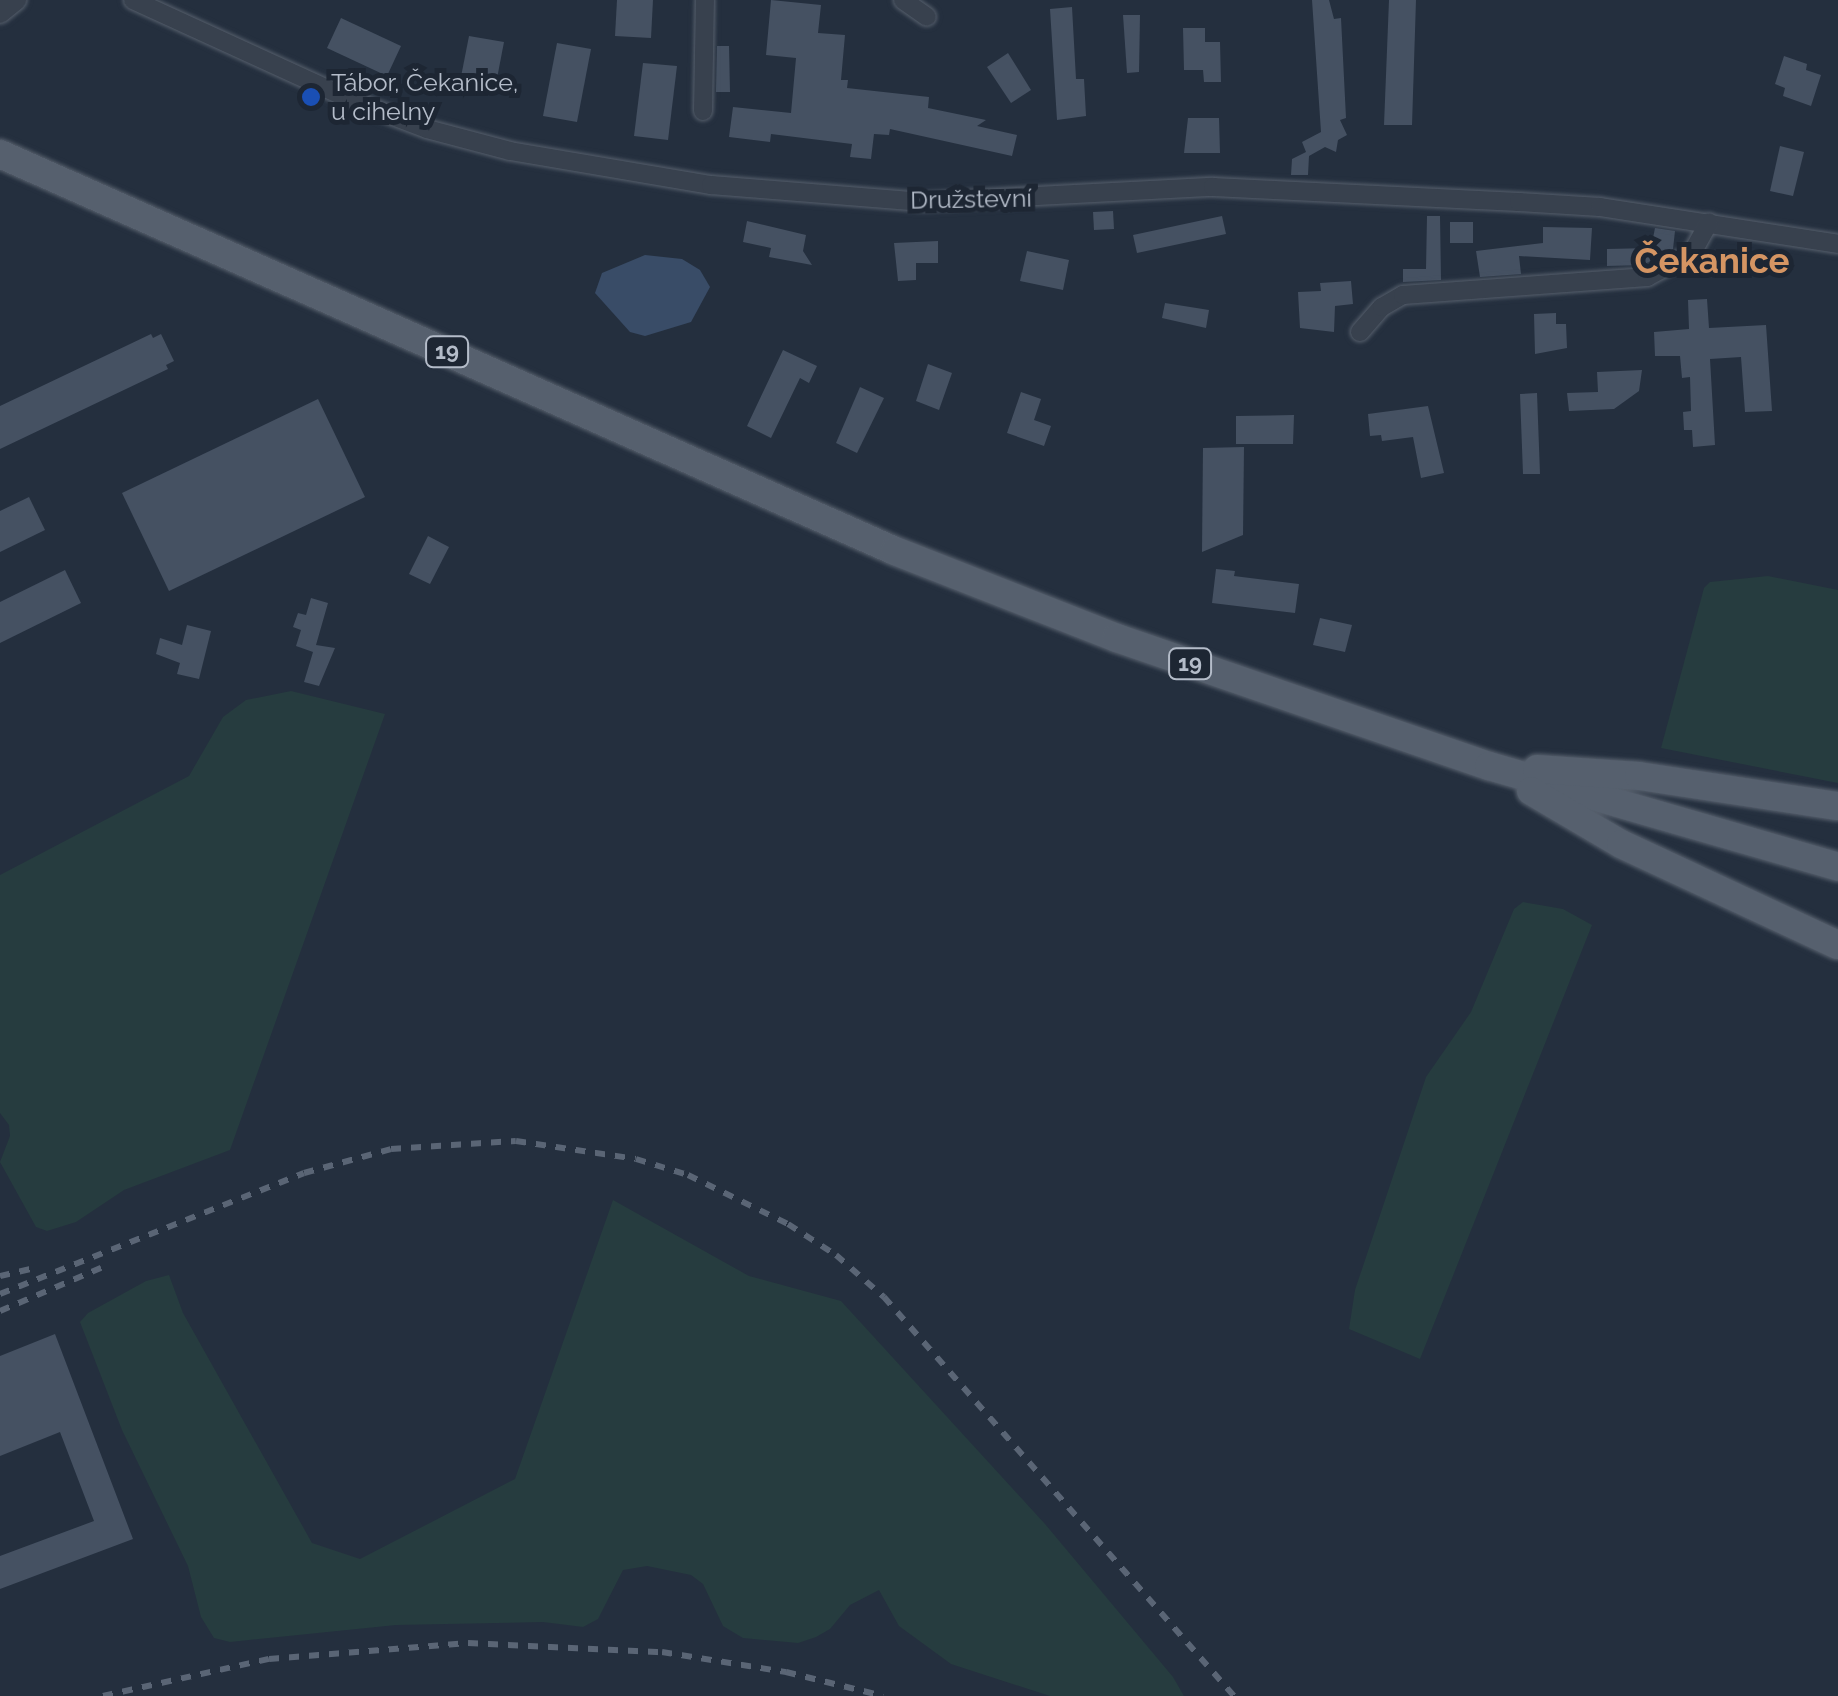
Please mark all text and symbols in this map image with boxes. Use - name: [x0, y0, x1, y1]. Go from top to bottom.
- place label: Tábor, Čekanice, u cihelny: [331, 68, 518, 127]
- marker: Tábor, Čekanice, u cihelny: [300, 86, 322, 108]
- street label: Družstevní: [910, 183, 1032, 215]
- district label: Čekanice: [1635, 240, 1789, 282]
- road number: 19: [424, 335, 470, 369]
- road number: 19: [1168, 647, 1212, 681]

